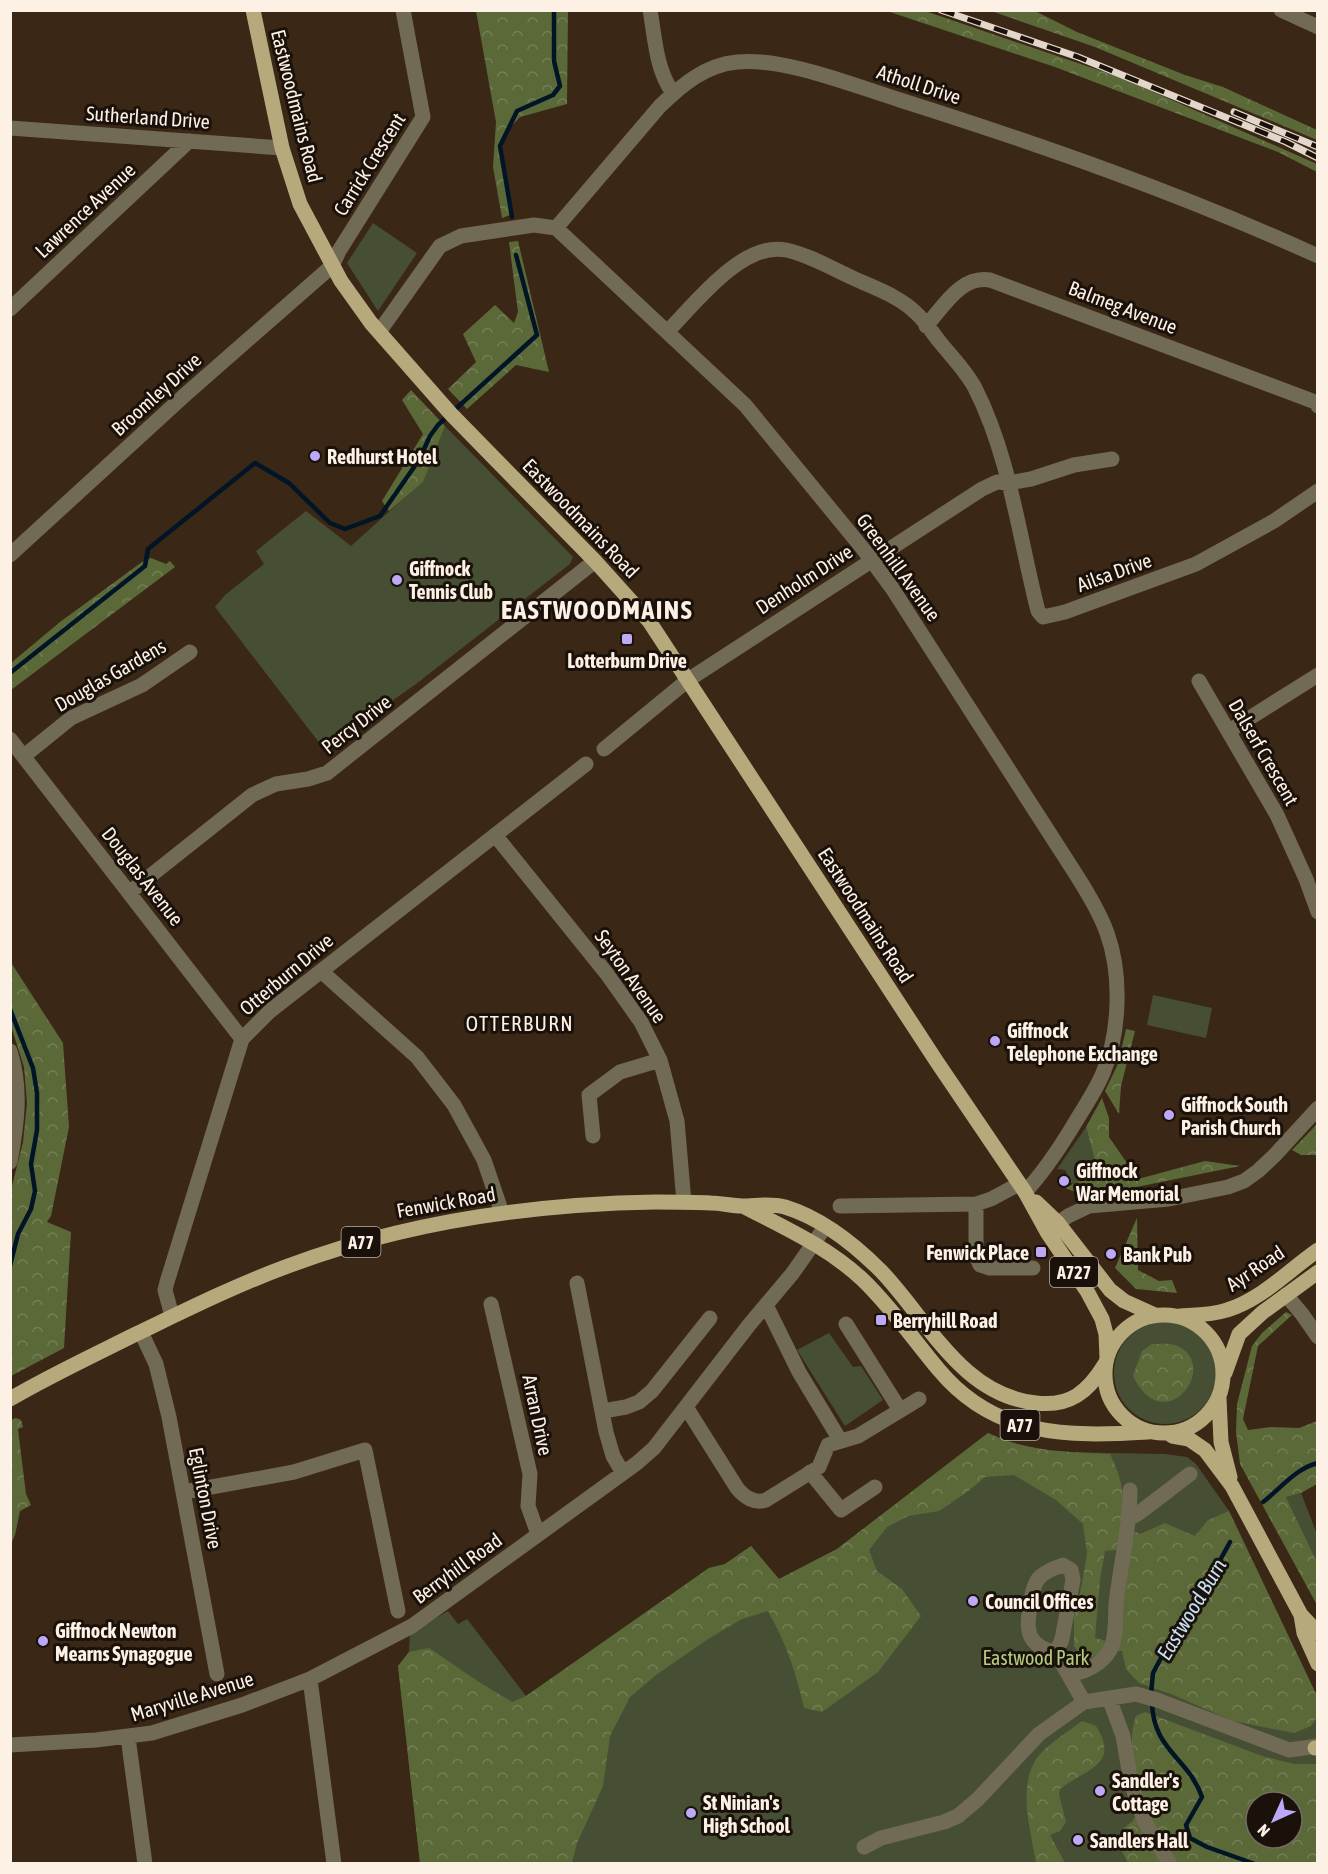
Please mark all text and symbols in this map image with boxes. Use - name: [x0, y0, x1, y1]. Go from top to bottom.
- street label: Eastwoodmains Road: [267, 27, 327, 185]
- street label: Atholl Drive: [874, 60, 964, 108]
- street label: Sutherland Drive: [85, 101, 211, 133]
- street label: Carrick Crescent: [328, 108, 410, 220]
- street label: Lawrence Avenue: [30, 158, 140, 262]
- street label: Balmeg Avenue: [1066, 276, 1180, 338]
- street label: Broomley Drive: [107, 348, 205, 440]
- place label: Redhurst Hotel: [327, 445, 438, 468]
- marker: Redhurst Hotel: [308, 449, 322, 463]
- street label: Eastwoodmains Road: [518, 454, 644, 582]
- street label: Greenhill Avenue: [852, 509, 946, 625]
- street label: Denholm Drive: [751, 539, 857, 619]
- street label: Ailsa Drive: [1074, 548, 1154, 596]
- place label: Giffnock Tennis Club: [409, 557, 493, 603]
- marker: Giffnock Tennis Club: [390, 573, 404, 587]
- district label: EASTWOODMAINS: [501, 595, 693, 625]
- marker: Lotterburn Drive: [620, 632, 634, 646]
- street label: Douglas Gardens: [50, 634, 170, 716]
- place label: Lotterburn Drive: [567, 649, 687, 672]
- street label: Percy Drive: [317, 690, 395, 758]
- street label: Dalserf Crescent: [1224, 695, 1304, 809]
- street label: Douglas Avenue: [97, 822, 189, 930]
- street label: Eastwoodmains Road: [814, 843, 918, 987]
- street label: Seyton Avenue: [591, 925, 671, 1027]
- street label: Otterburn Drive: [235, 928, 337, 1020]
- district label: OTTERBURN: [466, 1011, 574, 1035]
- place label: Giffnock Telephone Exchange: [1007, 1019, 1158, 1065]
- marker: Giffnock Telephone Exchange: [988, 1034, 1002, 1048]
- place label: Giffnock South Parish Church: [1181, 1093, 1288, 1139]
- marker: Giffnock South Parish Church: [1162, 1108, 1176, 1122]
- place label: Giffnock War Memorial: [1075, 1159, 1180, 1205]
- marker: Giffnock War Memorial: [1057, 1174, 1071, 1188]
- street label: Fenwick Road: [395, 1182, 497, 1222]
- road number: A77: [342, 1227, 380, 1257]
- street label: Ayr Road: [1222, 1240, 1288, 1296]
- place label: Fenwick Place: [926, 1241, 1029, 1264]
- place label: Bank Pub: [1123, 1243, 1192, 1266]
- marker: Fenwick Place: [1034, 1245, 1048, 1259]
- marker: Bank Pub: [1104, 1247, 1118, 1261]
- road number: A727: [1050, 1257, 1098, 1287]
- place label: Berryhill Road: [893, 1309, 997, 1332]
- marker: Berryhill Road: [874, 1313, 888, 1327]
- street label: Arran Drive: [518, 1373, 558, 1457]
- road number: A77: [1000, 1410, 1040, 1440]
- street label: Eglinton Drive: [185, 1445, 227, 1551]
- street label: Berryhill Road: [408, 1528, 506, 1608]
- water label: Eastwood Burn: [1151, 1554, 1231, 1664]
- place label: Council Offices: [985, 1590, 1093, 1613]
- marker: Council Offices: [966, 1594, 980, 1608]
- place label: Giffnock Newton Mearns Synagogue: [55, 1619, 193, 1665]
- marker: Giffnock Newton Mearns Synagogue: [36, 1634, 50, 1648]
- park label: Eastwood Park: [983, 1646, 1090, 1669]
- street label: Maryville Avenue: [128, 1666, 256, 1726]
- place label: Sandler's Cottage: [1112, 1769, 1179, 1815]
- marker: Sandler's Cottage: [1093, 1784, 1107, 1798]
- north arrow: [1244, 1790, 1304, 1850]
- place label: St Ninian's High School: [703, 1791, 791, 1837]
- marker: St Ninian's High School: [684, 1806, 698, 1820]
- text: N: [1254, 1821, 1273, 1840]
- place label: Sandlers Hall: [1090, 1829, 1189, 1852]
- marker: Sandlers Hall: [1071, 1833, 1085, 1847]

